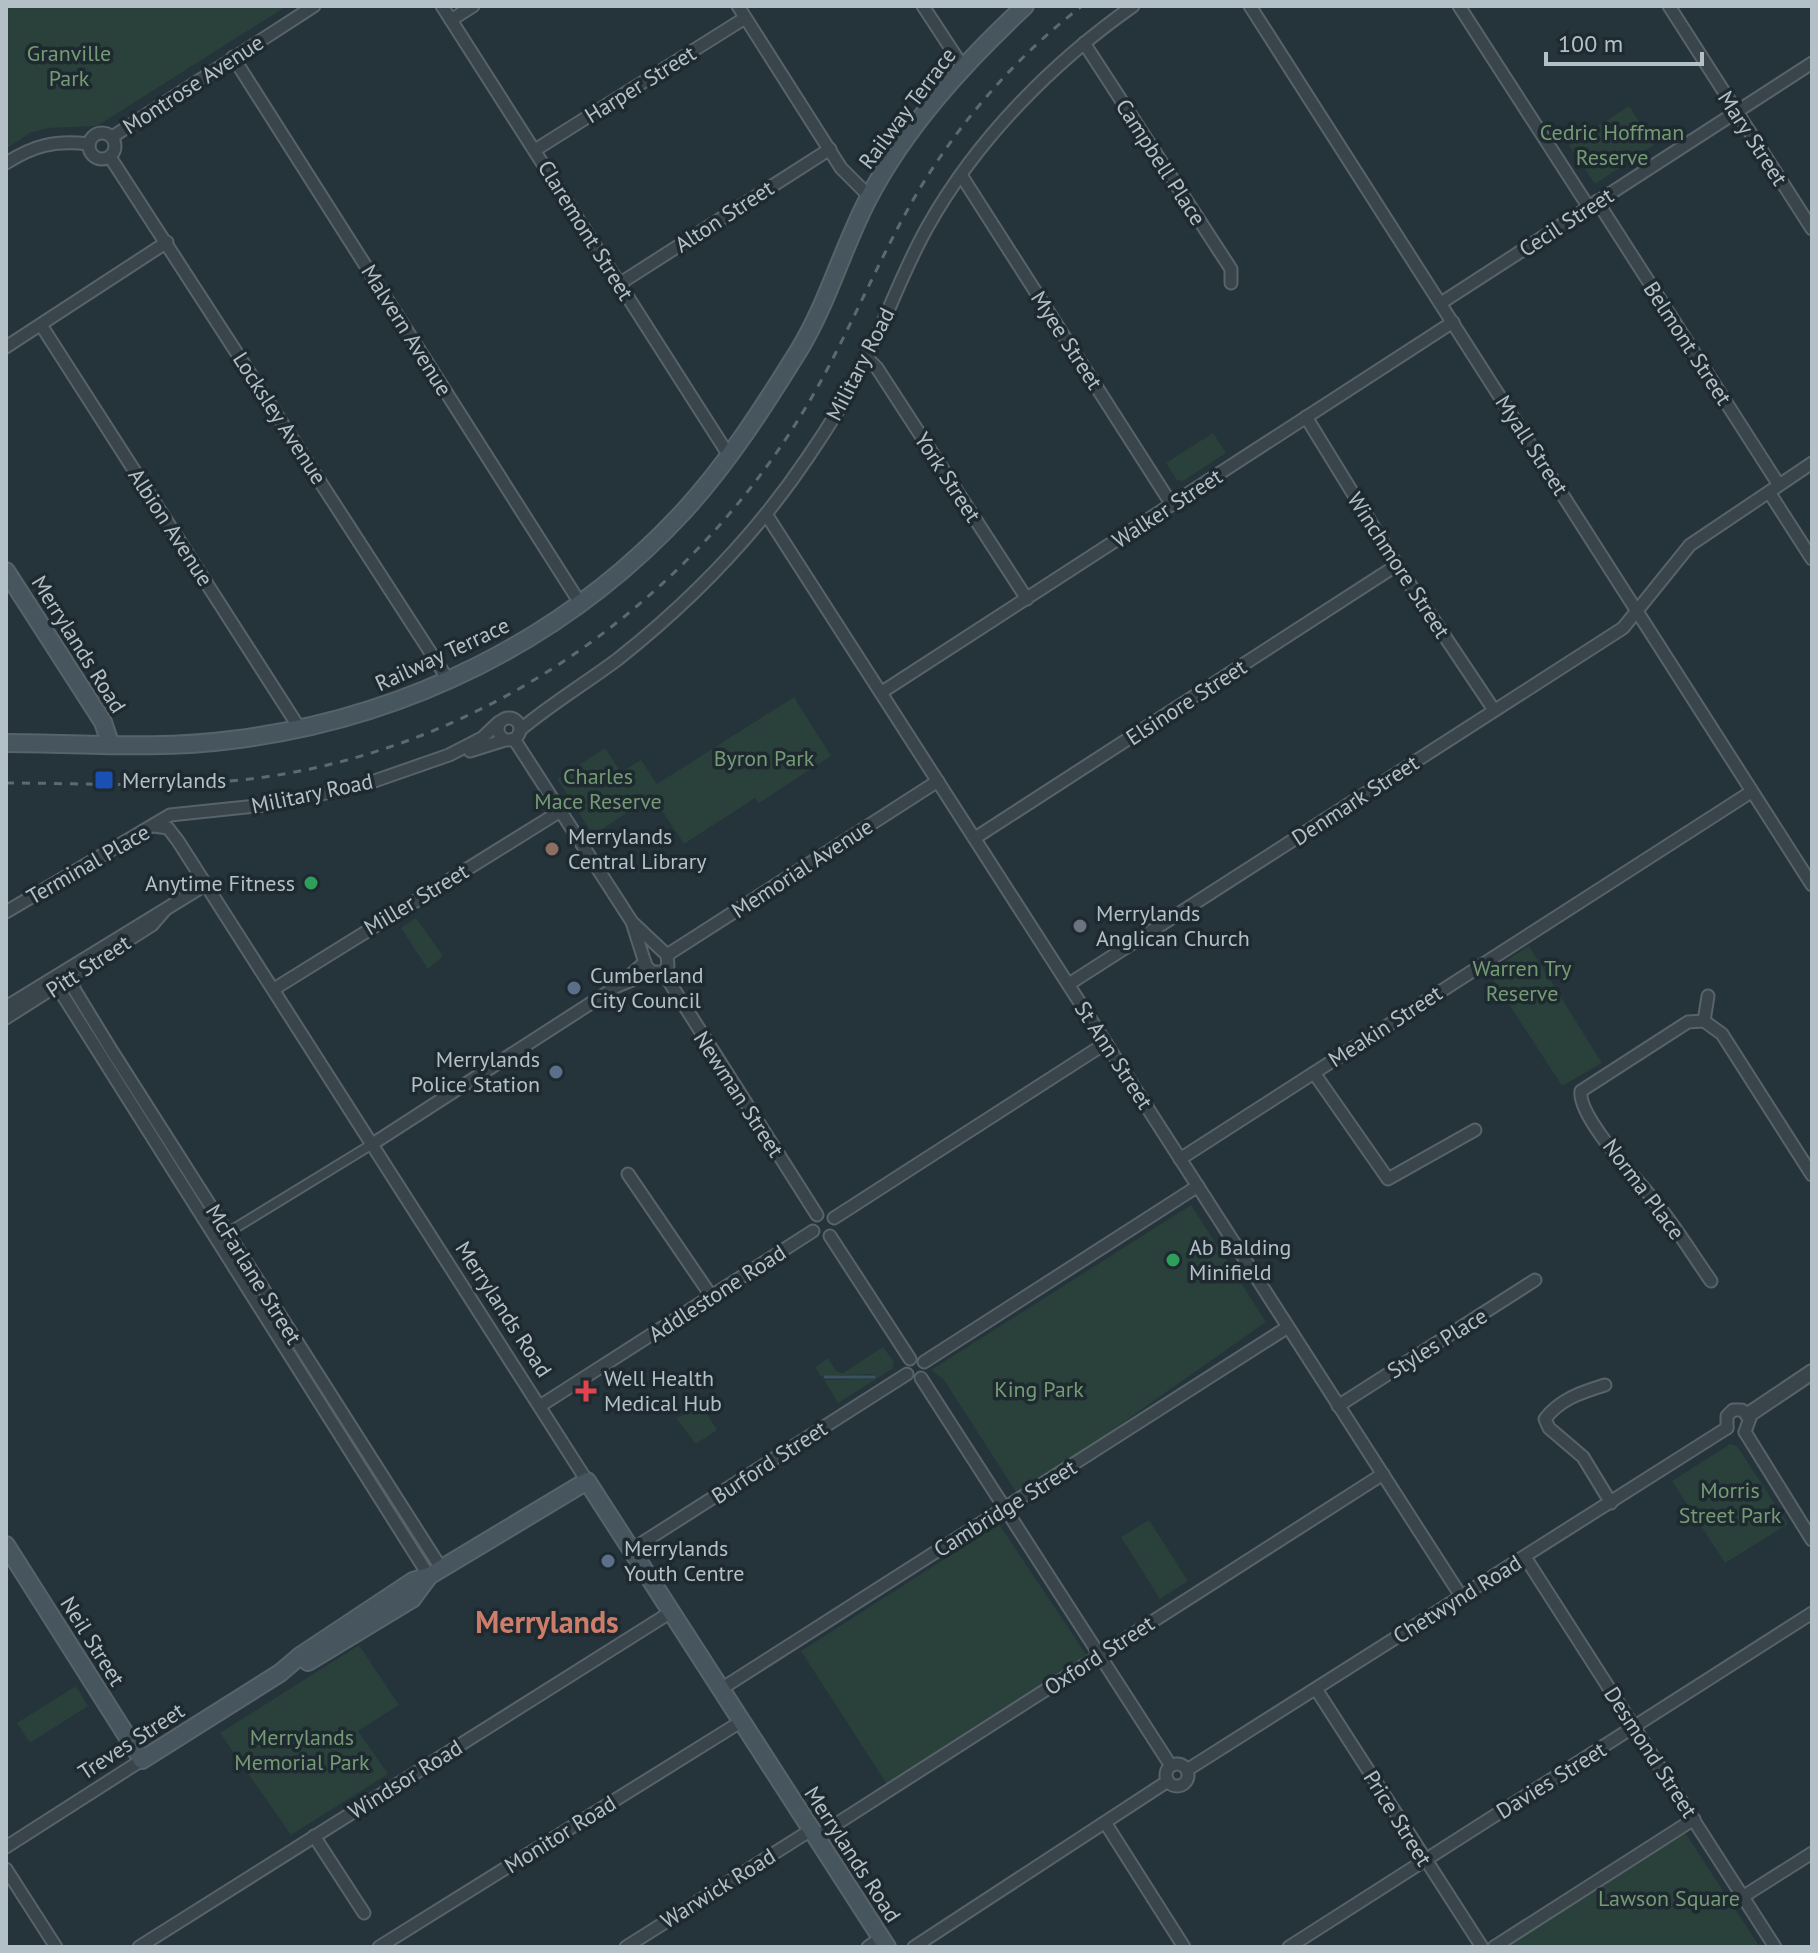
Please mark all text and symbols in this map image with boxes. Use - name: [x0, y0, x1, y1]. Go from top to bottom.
- scale bar: [1546, 16, 1702, 66]
- street label: Montrose Avenue: [117, 28, 269, 140]
- text: 100 m: [1558, 28, 1623, 59]
- park label: Granville Park: [27, 39, 111, 92]
- street label: Harper Street: [579, 39, 701, 129]
- street label: Railway Terrace: [852, 42, 962, 174]
- street label: Mary Street: [1712, 85, 1794, 191]
- street label: Campbell Place: [1110, 94, 1212, 230]
- park label: Cedric Hoffman Reserve: [1540, 118, 1684, 171]
- street label: Claremont Street: [532, 155, 640, 306]
- street label: Alton Street: [669, 173, 779, 258]
- street label: Cecil Street: [1513, 181, 1619, 263]
- street label: Malvern Avenue: [355, 259, 459, 401]
- street label: Belmont Street: [1638, 276, 1739, 410]
- street label: Myee Street: [1025, 286, 1109, 395]
- street label: Military Road: [820, 303, 900, 425]
- street label: Locksley Avenue: [227, 347, 333, 489]
- street label: Myall Street: [1489, 390, 1575, 501]
- street label: York Street: [909, 427, 988, 528]
- street label: Walker Street: [1107, 462, 1228, 554]
- street label: Albion Avenue: [123, 463, 219, 591]
- street label: Winchmore Street: [1341, 487, 1457, 644]
- street label: Merrylands Road: [26, 570, 132, 718]
- street label: Railway Terrace: [370, 611, 514, 697]
- street label: Elsinore Street: [1121, 652, 1252, 751]
- park label: Byron Park: [714, 744, 815, 772]
- street label: Denmark Street: [1286, 748, 1424, 851]
- park label: Charles Mace Reserve: [534, 762, 662, 815]
- place label: Merrylands: [122, 766, 226, 794]
- street label: Military Road: [249, 766, 375, 820]
- marker: Merrylands: [93, 769, 115, 791]
- street label: Memorial Avenue: [726, 812, 878, 924]
- street label: Terminal Place: [22, 818, 154, 910]
- place label: Merrylands Central Library: [568, 822, 707, 875]
- marker: Merrylands Central Library: [543, 840, 561, 858]
- street label: Miller Street: [359, 857, 474, 941]
- place label: Anytime Fitness: [145, 869, 295, 897]
- marker: Anytime Fitness: [302, 874, 320, 892]
- place label: Merrylands Anglican Church: [1096, 899, 1250, 952]
- marker: Merrylands Anglican Church: [1071, 917, 1089, 935]
- street label: Pitt Street: [40, 928, 136, 1004]
- park label: Warren Try Reserve: [1472, 954, 1572, 1007]
- place label: Cumberland City Council: [590, 961, 704, 1014]
- marker: Cumberland City Council: [565, 979, 583, 997]
- street label: Meakin Street: [1323, 979, 1448, 1073]
- street label: St Ann Street: [1069, 996, 1160, 1115]
- street label: Newman Street: [688, 1026, 790, 1163]
- place label: Merrylands Police Station: [411, 1045, 540, 1098]
- marker: Merrylands Police Station: [547, 1063, 565, 1081]
- street label: Norma Place: [1597, 1133, 1691, 1245]
- street label: McFarlane Street: [200, 1199, 308, 1350]
- place label: Ab Balding Minifield: [1189, 1233, 1291, 1286]
- street label: Merrylands Road: [450, 1236, 558, 1382]
- street label: Addlestone Road: [643, 1238, 791, 1348]
- marker: Ab Balding Minifield: [1164, 1251, 1182, 1269]
- street label: Styles Place: [1382, 1301, 1492, 1385]
- place label: Well Health Medical Hub: [604, 1364, 722, 1417]
- park label: King Park: [994, 1375, 1084, 1403]
- marker: Well Health Medical Hub: [575, 1380, 597, 1402]
- street label: Burford Street: [706, 1414, 832, 1510]
- street label: Cambridge Street: [928, 1453, 1082, 1563]
- park label: Morris Street Park: [1679, 1476, 1782, 1529]
- place label: Merrylands Youth Centre: [624, 1534, 745, 1587]
- street label: Chetwynd Road: [1388, 1548, 1526, 1650]
- marker: Merrylands Youth Centre: [599, 1552, 617, 1570]
- street label: Neil Street: [55, 1591, 132, 1691]
- district label: Merrylands: [475, 1602, 619, 1641]
- street label: Oxford Street: [1039, 1609, 1160, 1701]
- street label: Desmond Street: [1598, 1681, 1704, 1823]
- street label: Treves Street: [73, 1696, 190, 1786]
- park label: Merrylands Memorial Park: [234, 1723, 370, 1776]
- street label: Windsor Road: [343, 1733, 467, 1825]
- street label: Davies Street: [1491, 1735, 1612, 1825]
- street label: Price Street: [1358, 1765, 1439, 1871]
- street label: Merrylands Road: [799, 1781, 907, 1927]
- street label: Monitor Road: [499, 1789, 621, 1879]
- street label: Warwick Road: [655, 1842, 781, 1934]
- park label: Lawson Square: [1598, 1884, 1740, 1912]

